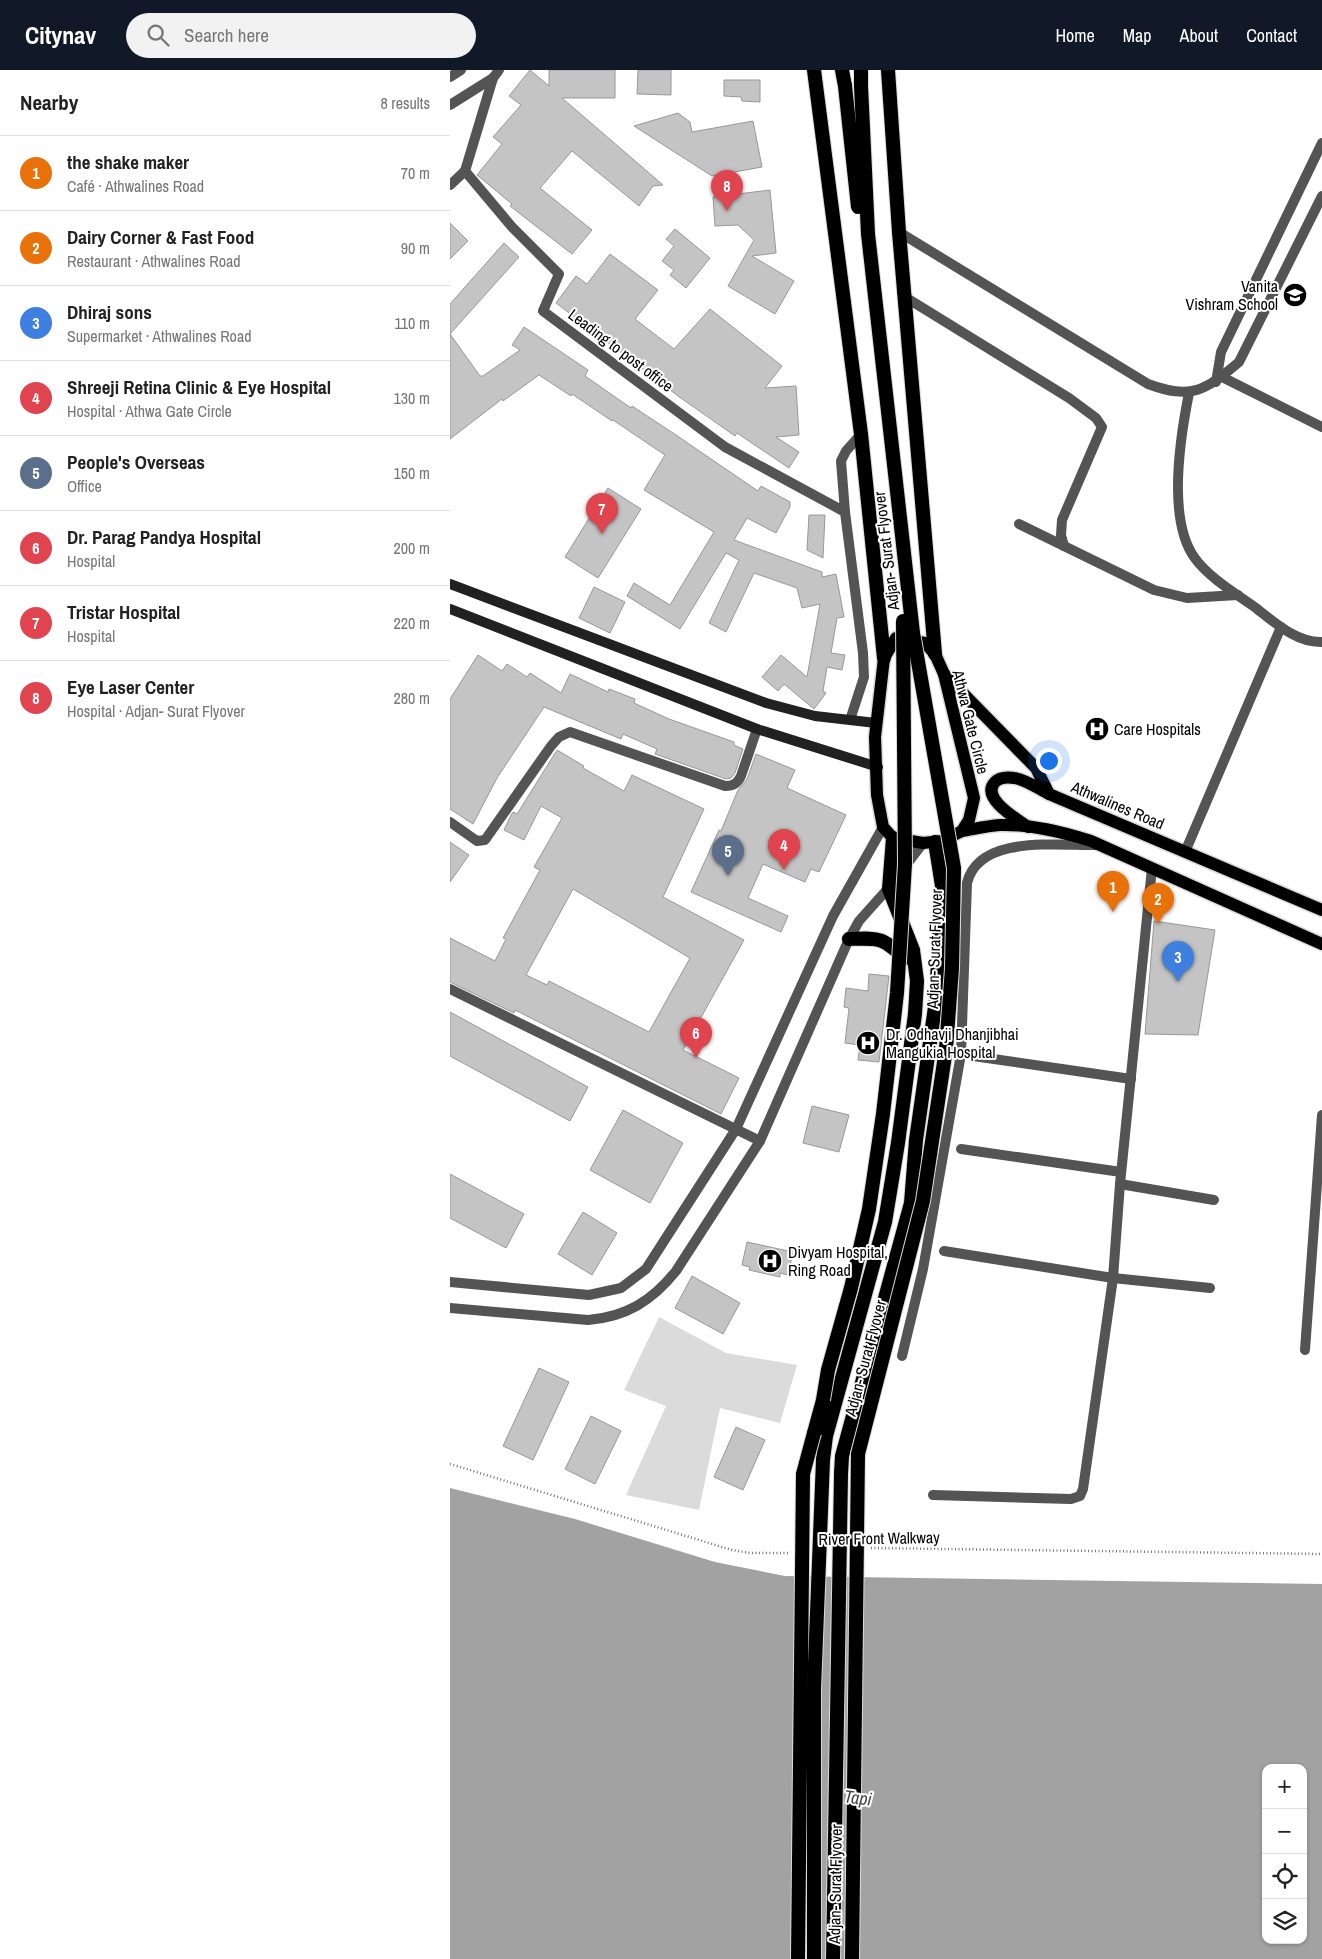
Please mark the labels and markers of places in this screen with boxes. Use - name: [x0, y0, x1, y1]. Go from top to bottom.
- pin: 8: [711, 170, 743, 211]
- place label: Vanita Vishram School: [1186, 275, 1279, 315]
- school or university icon: Vanita Vishram School: [1282, 282, 1308, 308]
- pin: 7: [586, 493, 618, 534]
- hospital icon: Care Hospitals: [1084, 716, 1110, 742]
- place label: Care Hospitals: [1114, 718, 1201, 740]
- pin: 4: [768, 829, 800, 870]
- pin: 5: [712, 835, 744, 876]
- pin: 1: [1097, 871, 1129, 912]
- pin: 2: [1142, 883, 1174, 924]
- pin: 3: [1162, 941, 1194, 982]
- pin: 6: [680, 1017, 712, 1058]
- place label: Dr. Odhavji Dhanjibhai Mangukia Hospital: [886, 1023, 1019, 1063]
- hospital icon: Dr. Odhavji Dhanjibhai Mangukia Hospital: [855, 1030, 881, 1056]
- place label: Divyam Hospital, Ring Road: [788, 1241, 888, 1281]
- hospital icon: Divyam Hospital, Ring Road: [757, 1248, 783, 1274]

